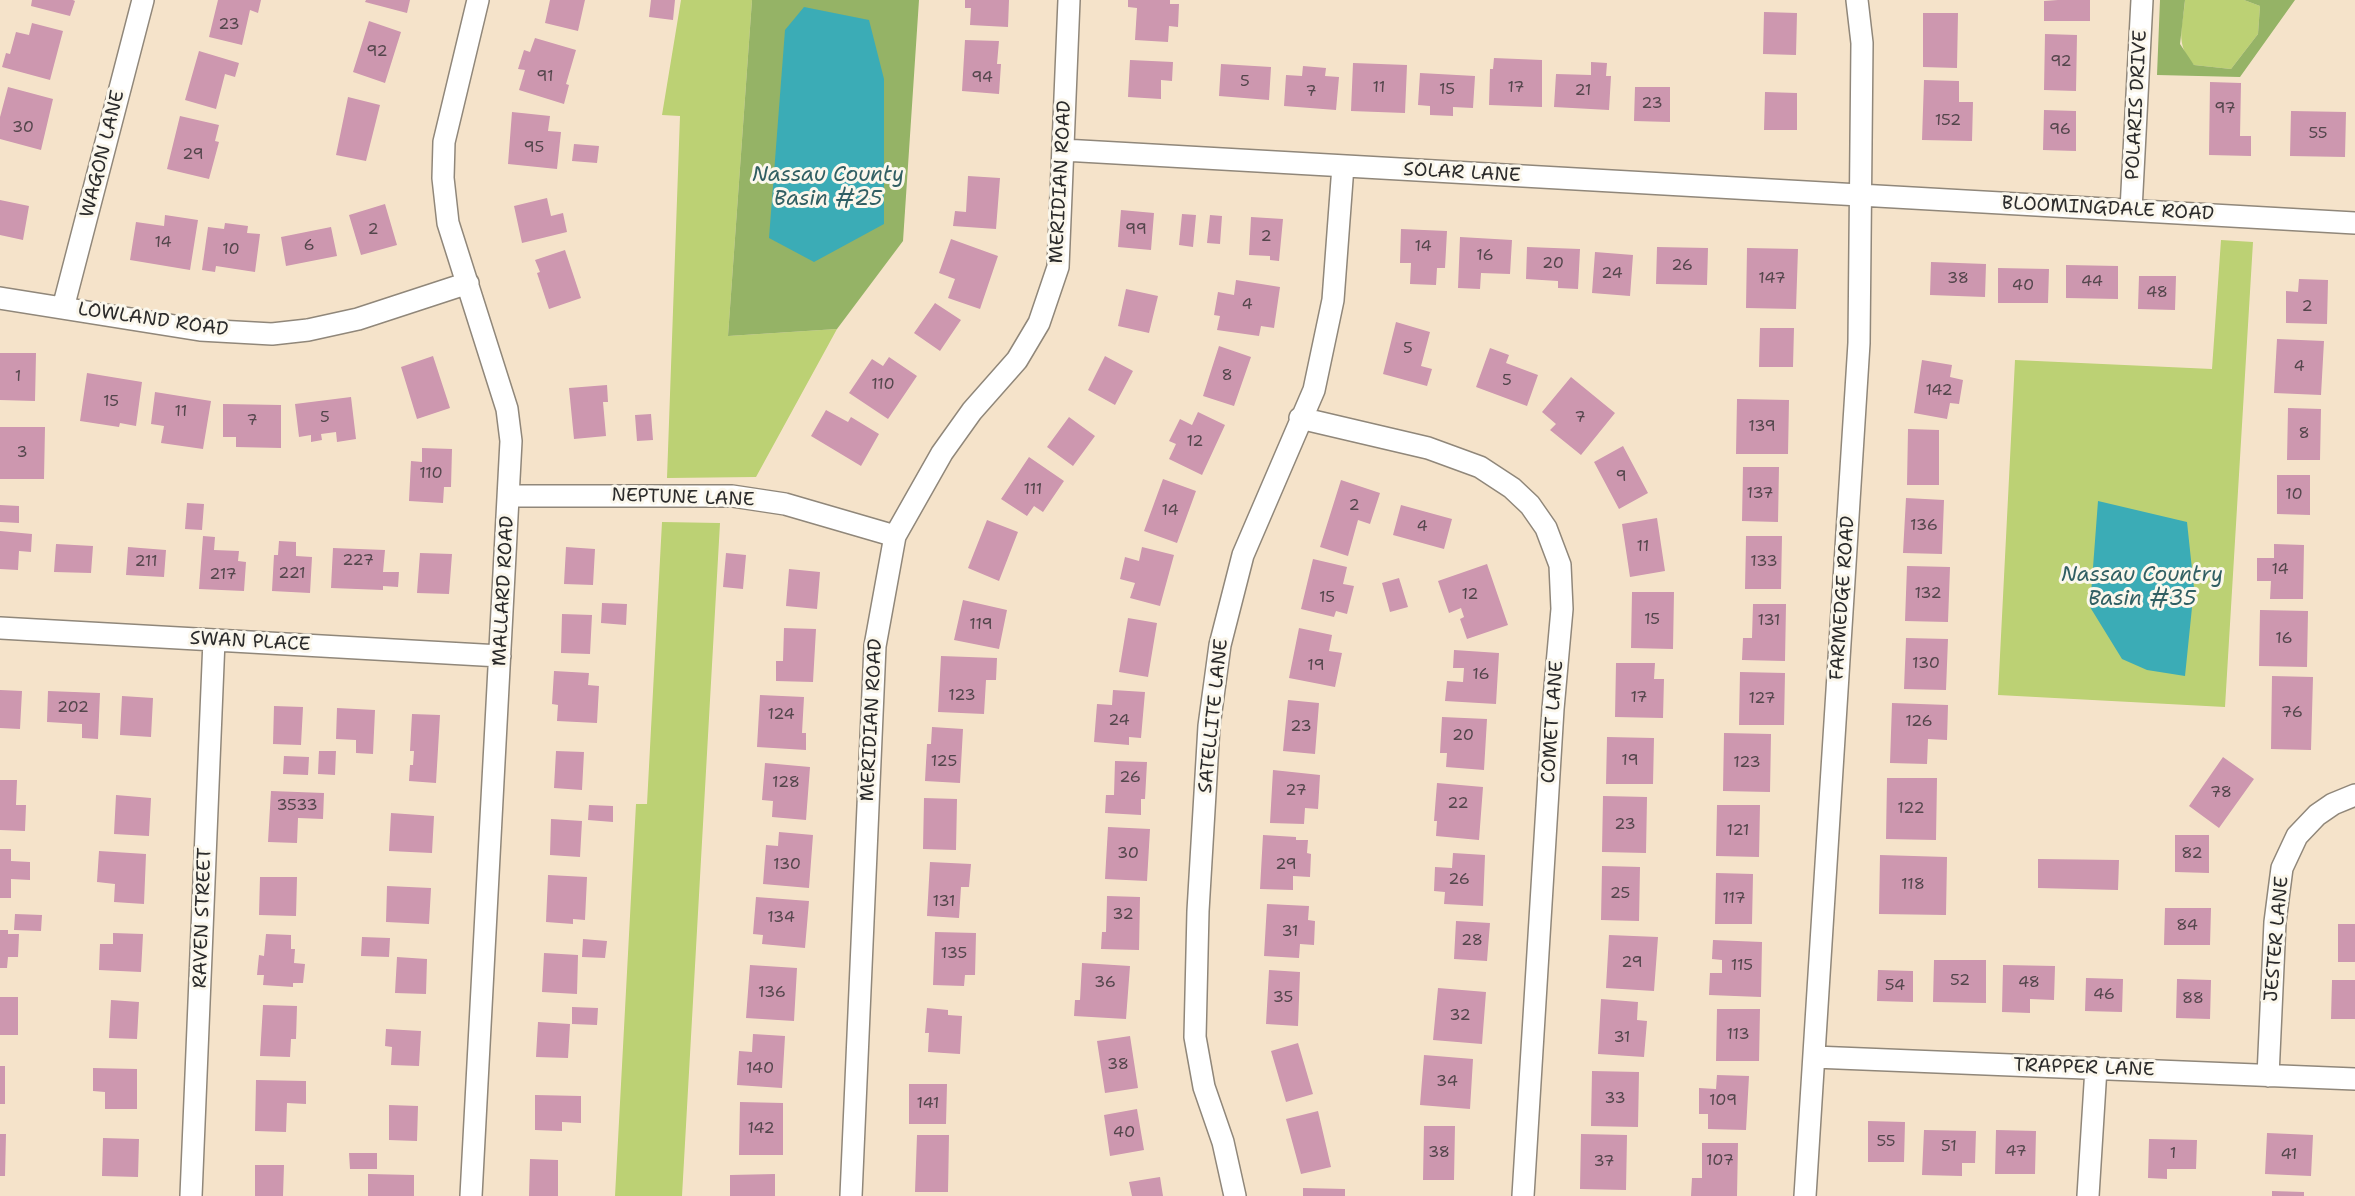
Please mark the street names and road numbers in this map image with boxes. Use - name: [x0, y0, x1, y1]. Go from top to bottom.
- street label: POLARIS DRIVE: [2122, 29, 2152, 181]
- street label: WAGON LANE: [76, 88, 130, 220]
- street label: MERIDIAN ROAD: [1045, 100, 1077, 264]
- street label: SOLAR LANE: [1403, 159, 1521, 187]
- street label: BLOOMINGDALE ROAD: [2001, 192, 2215, 226]
- street label: LOWLAND ROAD: [76, 298, 230, 342]
- street label: NEPTUNE LANE: [611, 484, 755, 512]
- street label: MALLARD ROAD: [489, 515, 519, 667]
- street label: FARMEDGE ROAD: [1826, 515, 1860, 681]
- street label: SWAN PLACE: [189, 627, 311, 657]
- street label: MERIDIAN ROAD: [856, 638, 888, 802]
- street label: SATELLITE LANE: [1195, 638, 1233, 794]
- street label: COMET LANE: [1537, 660, 1569, 784]
- street label: RAVEN STREET: [189, 847, 217, 989]
- street label: JESTER LANE: [2260, 875, 2294, 1003]
- street label: TRAPPER LANE: [2013, 1054, 2155, 1082]

